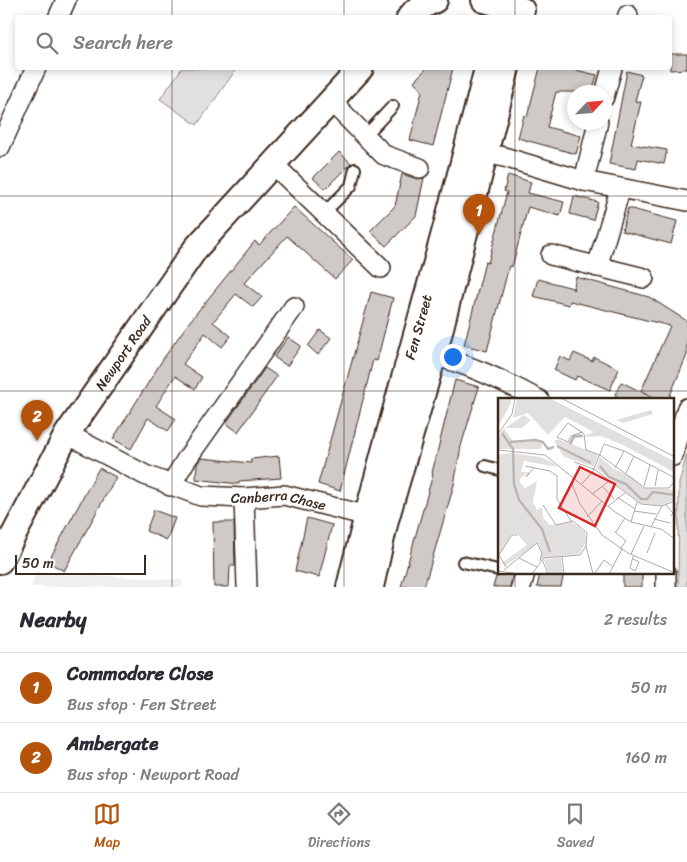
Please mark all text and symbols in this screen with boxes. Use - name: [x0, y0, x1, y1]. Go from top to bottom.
- search box: [15, 15, 672, 70]
- text: Search here: [73, 26, 173, 59]
- icon: search: [33, 29, 61, 57]
- north arrow: [567, 85, 612, 130]
- pin: 1: [463, 194, 495, 235]
- street label: Fen Street: [398, 292, 440, 363]
- street label: Newport Road: [89, 309, 159, 396]
- your location: [440, 344, 466, 370]
- inset map: [498, 398, 674, 574]
- pin: 2: [21, 400, 53, 441]
- street label: Canberra Chase: [230, 483, 329, 518]
- text: 50 m: [22, 551, 54, 576]
- scale bar: [15, 552, 146, 575]
- text: Nearby: [20, 601, 86, 639]
- text: 2 results: [604, 605, 667, 634]
- text: Commodore Close: [67, 657, 213, 690]
- text: 1: [33, 673, 39, 702]
- text: 50 m: [631, 673, 667, 702]
- text: Bus stop · Fen Street: [67, 690, 216, 719]
- text: Ambergate: [67, 727, 158, 760]
- text: 2: [31, 743, 41, 772]
- text: 160 m: [624, 743, 667, 772]
- text: Bus stop · Newport Road: [67, 760, 239, 789]
- tab: Map: [93, 800, 121, 855]
- tab: Directions: [308, 800, 370, 855]
- tab: Saved: [557, 800, 594, 855]

